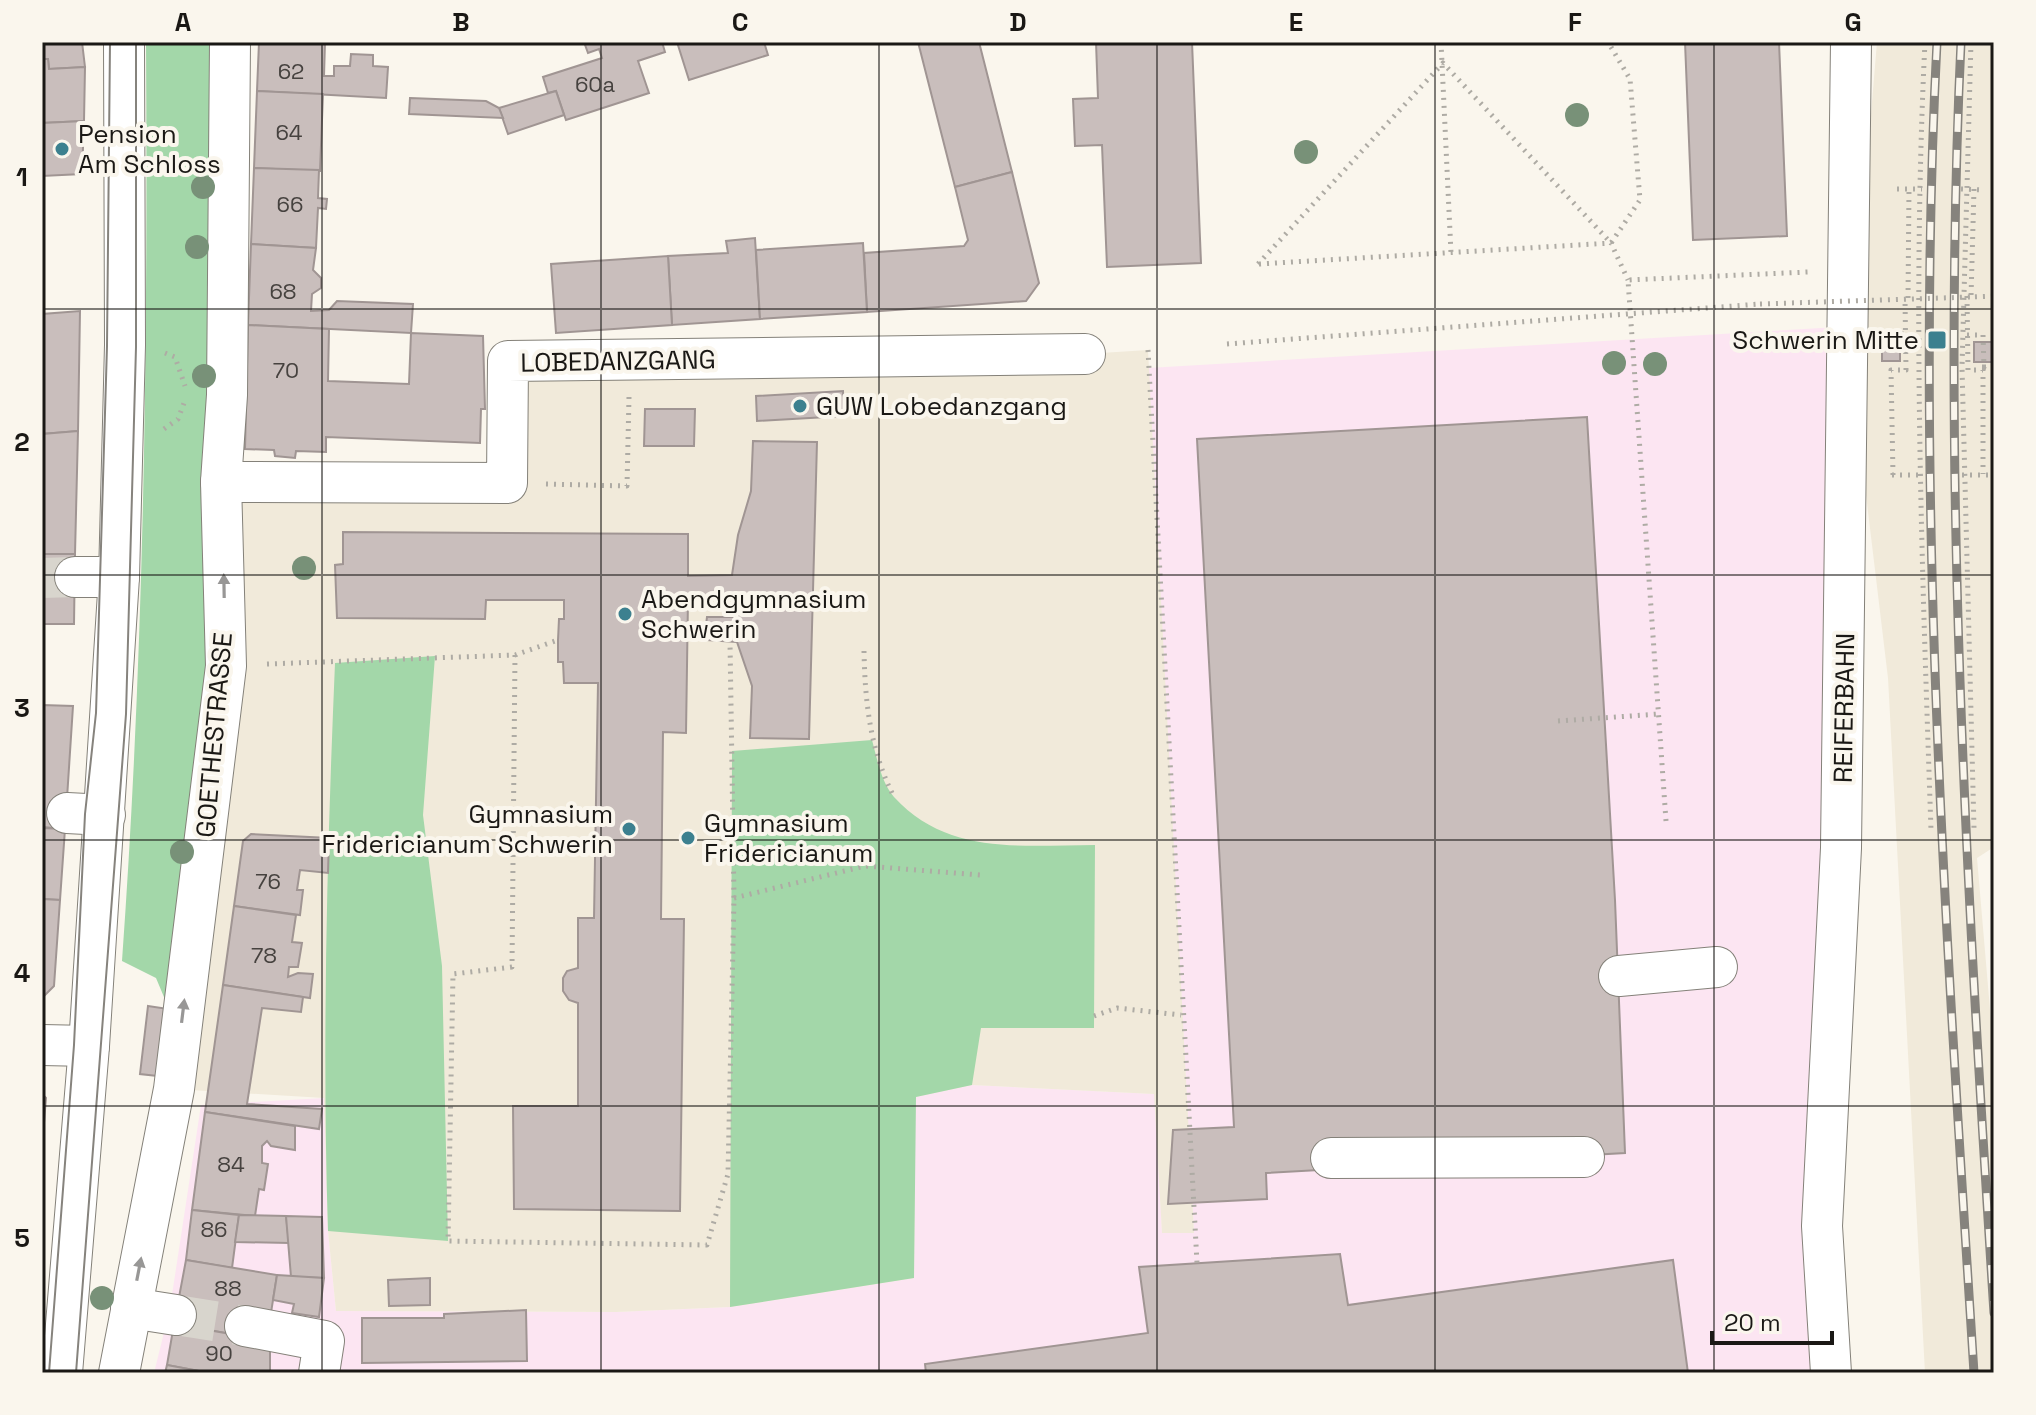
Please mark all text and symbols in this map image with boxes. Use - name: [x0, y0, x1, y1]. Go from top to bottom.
- text: A: [175, 5, 192, 39]
- text: B: [452, 5, 470, 39]
- text: C: [732, 5, 748, 39]
- text: D: [1009, 5, 1027, 39]
- text: E: [1289, 5, 1303, 39]
- text: F: [1568, 5, 1582, 39]
- text: G: [1844, 5, 1862, 39]
- house number: 62: [278, 57, 304, 85]
- house number: 60a: [575, 70, 615, 98]
- place label: Pension Am Schloss: [78, 117, 221, 181]
- house number: 64: [275, 118, 303, 146]
- marker: Pension Am Schloss: [53, 140, 71, 158]
- text: 1: [16, 160, 28, 194]
- house number: 66: [277, 190, 303, 218]
- house number: 68: [269, 277, 297, 305]
- place label: Schwerin Mitte: [1732, 323, 1919, 357]
- marker: Schwerin Mitte: [1926, 329, 1948, 351]
- street label: LOBEDANZGANG: [520, 342, 716, 380]
- house number: 70: [273, 356, 299, 384]
- place label: GUW Lobedanzgang: [816, 389, 1067, 423]
- marker: GUW Lobedanzgang: [791, 397, 809, 415]
- text: 2: [14, 425, 30, 459]
- one-way arrow: [217, 573, 230, 598]
- place label: Abendgymnasium Schwerin: [641, 582, 866, 646]
- marker: Abendgymnasium Schwerin: [616, 605, 634, 623]
- street label: GOETHESTRASSE: [188, 631, 240, 839]
- street label: REIFERBAHN: [1826, 633, 1862, 783]
- text: 3: [14, 691, 30, 725]
- place label: Gymnasium Fridericianum Schwerin: [322, 797, 613, 861]
- place label: Gymnasium Fridericianum: [704, 806, 873, 870]
- marker: Gymnasium Fridericianum Schwerin: [620, 820, 638, 838]
- marker: Gymnasium Fridericianum: [679, 829, 697, 847]
- house number: 76: [255, 867, 281, 895]
- house number: 78: [251, 941, 277, 969]
- text: 4: [14, 956, 30, 990]
- one-way arrow: [177, 998, 190, 1023]
- house number: 84: [217, 1150, 245, 1178]
- house number: 86: [200, 1215, 228, 1243]
- text: 5: [14, 1221, 30, 1255]
- one-way arrow: [133, 1256, 145, 1281]
- house number: 88: [214, 1274, 242, 1302]
- scale bar: [1712, 1295, 1832, 1345]
- text: 20 m: [1724, 1307, 1781, 1338]
- house number: 90: [205, 1339, 233, 1367]

